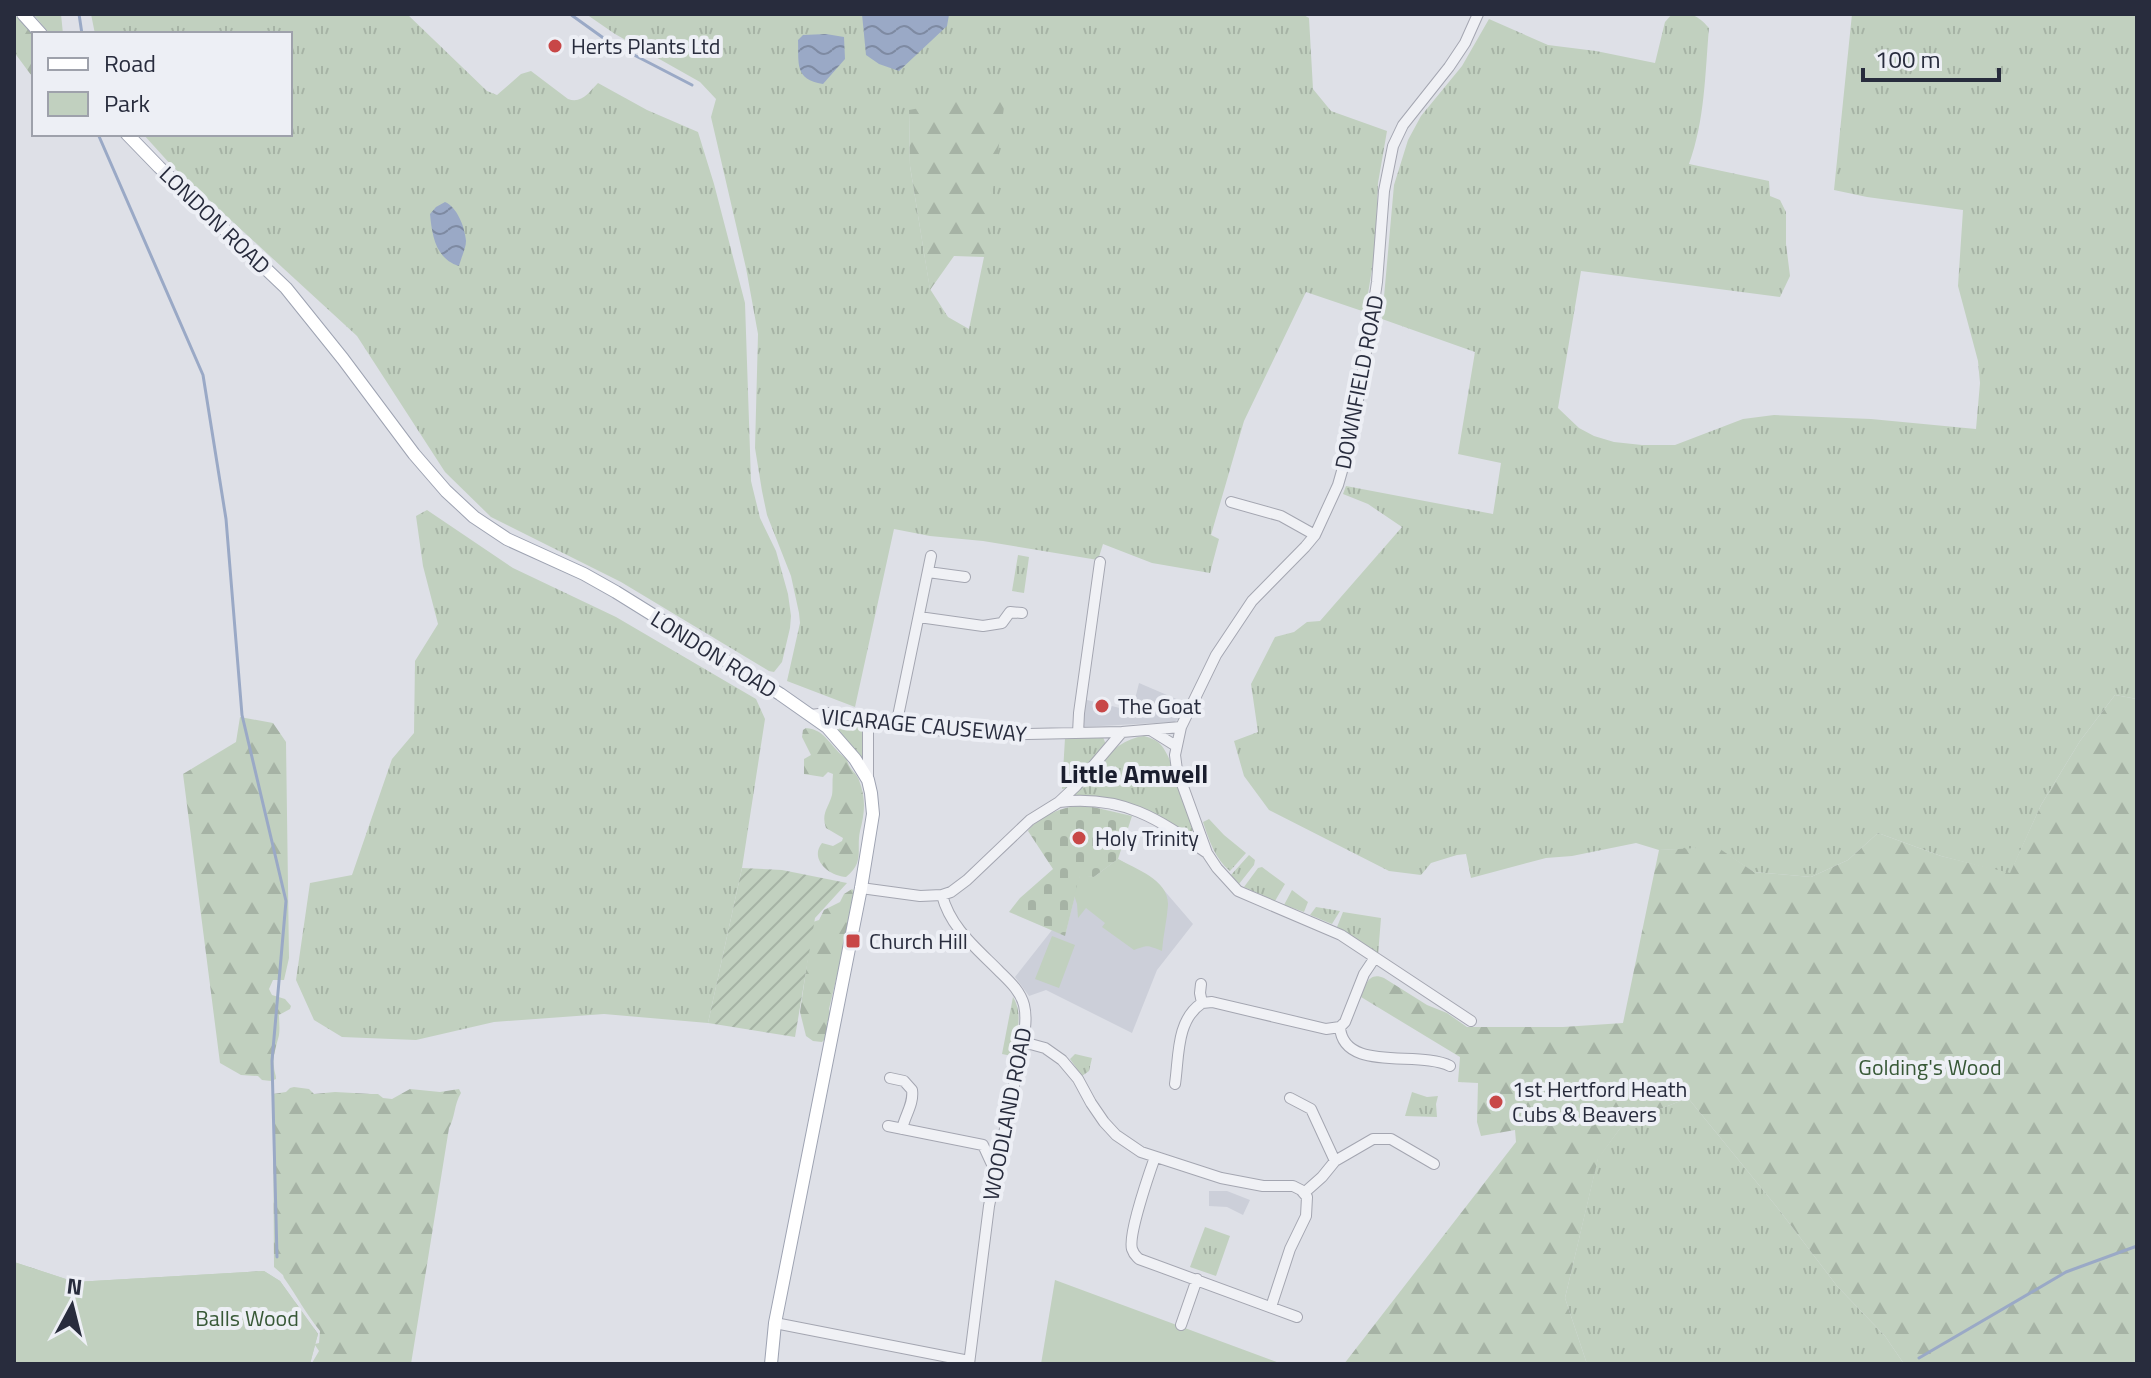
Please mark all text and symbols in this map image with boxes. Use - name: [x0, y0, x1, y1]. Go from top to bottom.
- place label: Herts Plants Ltd: [571, 29, 720, 63]
- legend: [32, 32, 292, 136]
- scale bar: [1863, 32, 1999, 82]
- marker: Herts Plants Ltd: [546, 37, 564, 55]
- text: 100 m: [1875, 41, 1941, 77]
- text: Road: [104, 45, 156, 81]
- text: Park: [104, 85, 150, 121]
- street label: LONDON ROAD: [152, 158, 278, 282]
- street label: DOWNFIELD ROAD: [1325, 292, 1393, 472]
- street label: LONDON ROAD: [644, 602, 784, 706]
- place label: The Goat: [1118, 689, 1202, 723]
- marker: The Goat: [1093, 697, 1111, 715]
- street label: VICARAGE CAUSEWAY: [820, 699, 1028, 751]
- district label: Little Amwell: [1060, 754, 1208, 793]
- place label: Holy Trinity: [1095, 821, 1199, 855]
- marker: Holy Trinity: [1070, 829, 1088, 847]
- place label: Church Hill: [869, 924, 968, 958]
- marker: Church Hill: [844, 932, 862, 950]
- street label: WOODLAND ROAD: [974, 1025, 1040, 1203]
- park label: Golding's Wood: [1858, 1050, 2002, 1084]
- place label: 1st Hertford Heath Cubs & Beavers: [1512, 1072, 1687, 1131]
- marker: 1st Hertford Heath Cubs & Beavers: [1487, 1093, 1505, 1111]
- north arrow: [32, 1266, 112, 1346]
- text: N: [65, 1268, 84, 1304]
- park label: Balls Wood: [195, 1301, 299, 1335]

